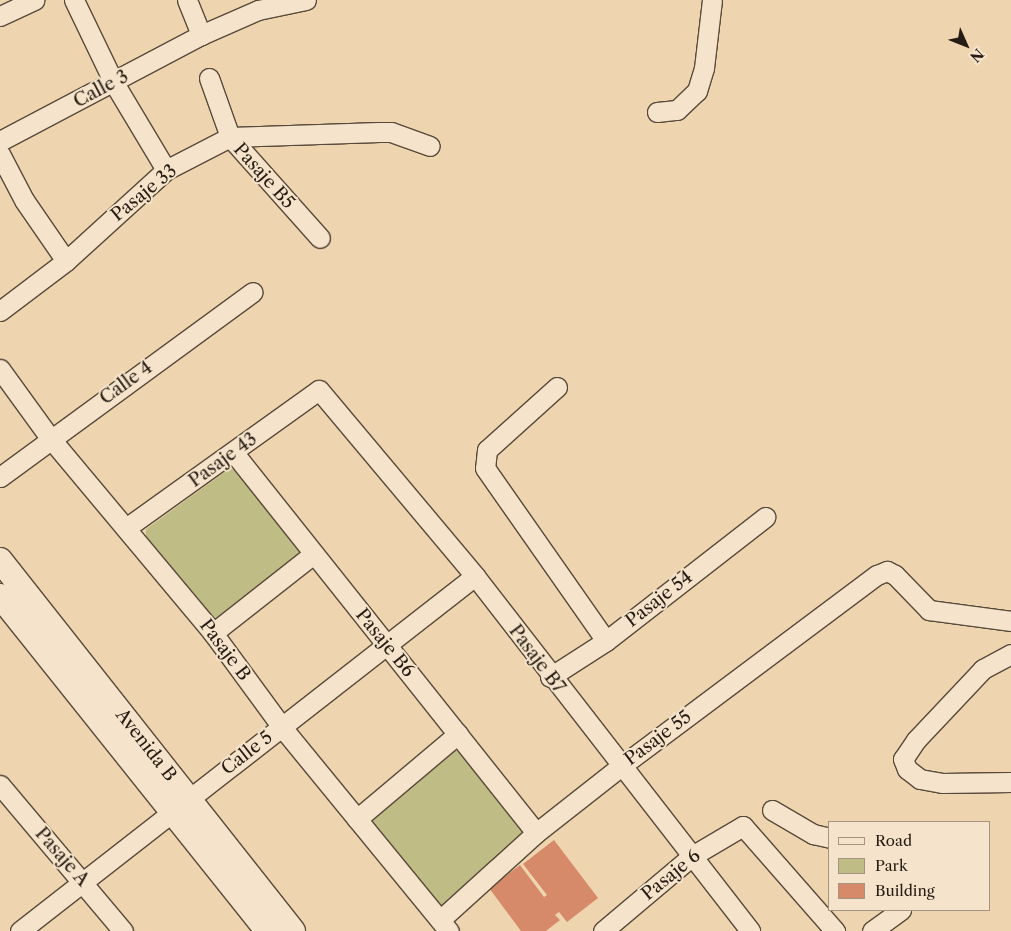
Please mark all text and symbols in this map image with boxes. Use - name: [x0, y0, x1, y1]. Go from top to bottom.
- north arrow: [941, 20, 991, 70]
- text: N: [966, 45, 987, 66]
- street label: Calle 3: [70, 66, 132, 112]
- street label: Pasaje B5: [229, 139, 299, 213]
- street label: Pasaje 33: [107, 160, 181, 226]
- street label: Calle 4: [96, 357, 156, 409]
- street label: Pasaje 43: [185, 428, 261, 492]
- street label: Pasaje 54: [621, 566, 697, 632]
- street label: Pasaje B6: [351, 605, 419, 681]
- street label: Pasaje B: [195, 615, 255, 685]
- street label: Pasaje B7: [504, 621, 570, 697]
- street label: Avenida B: [111, 704, 181, 786]
- street label: Pasaje 55: [620, 706, 696, 770]
- street label: Calle 5: [217, 726, 277, 780]
- legend: [828, 821, 991, 911]
- street label: Pasaje A: [30, 823, 94, 891]
- text: Road: [875, 831, 912, 850]
- street label: Pasaje 6: [637, 845, 705, 905]
- text: Park: [875, 856, 908, 875]
- text: Building: [875, 881, 935, 900]

